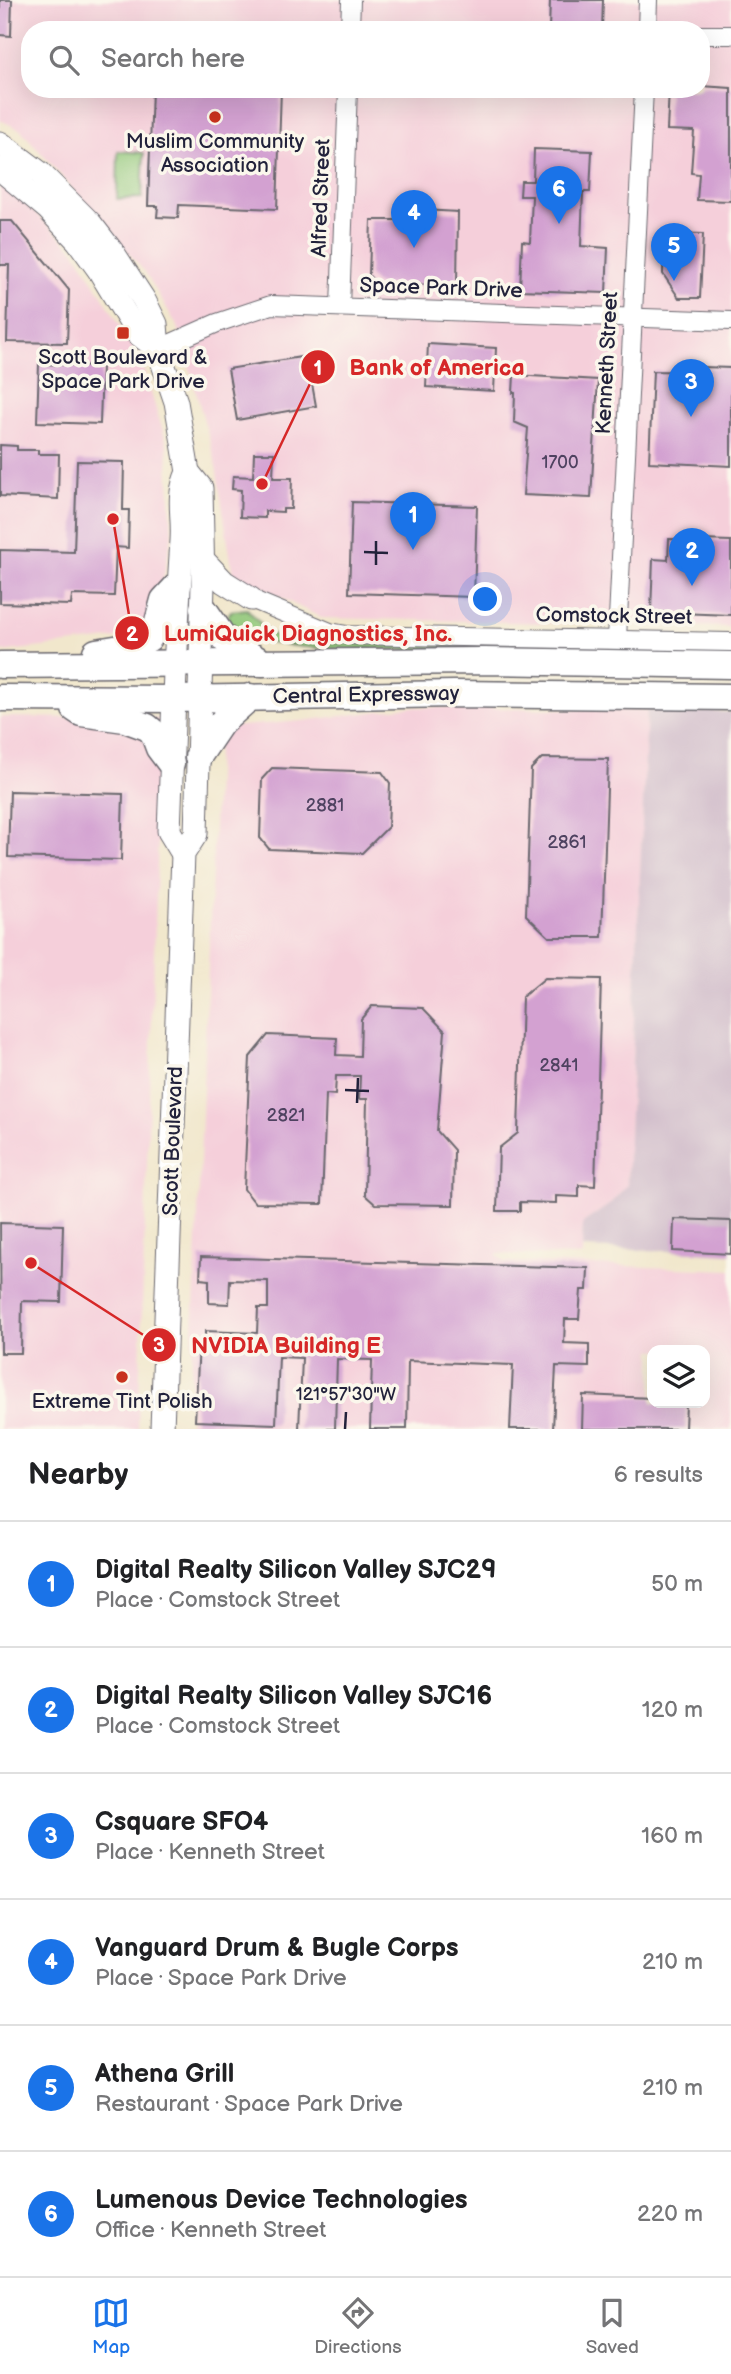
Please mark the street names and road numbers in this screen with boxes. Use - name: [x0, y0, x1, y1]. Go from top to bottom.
- street label: Alfred Street: [306, 138, 336, 258]
- street label: Space Park Drive: [359, 273, 523, 303]
- street label: Kenneth Street: [591, 290, 623, 435]
- street label: Comstock Street: [535, 602, 693, 630]
- street label: Central Expressway: [273, 681, 460, 709]
- street label: Scott Boulevard: [158, 1066, 188, 1216]

